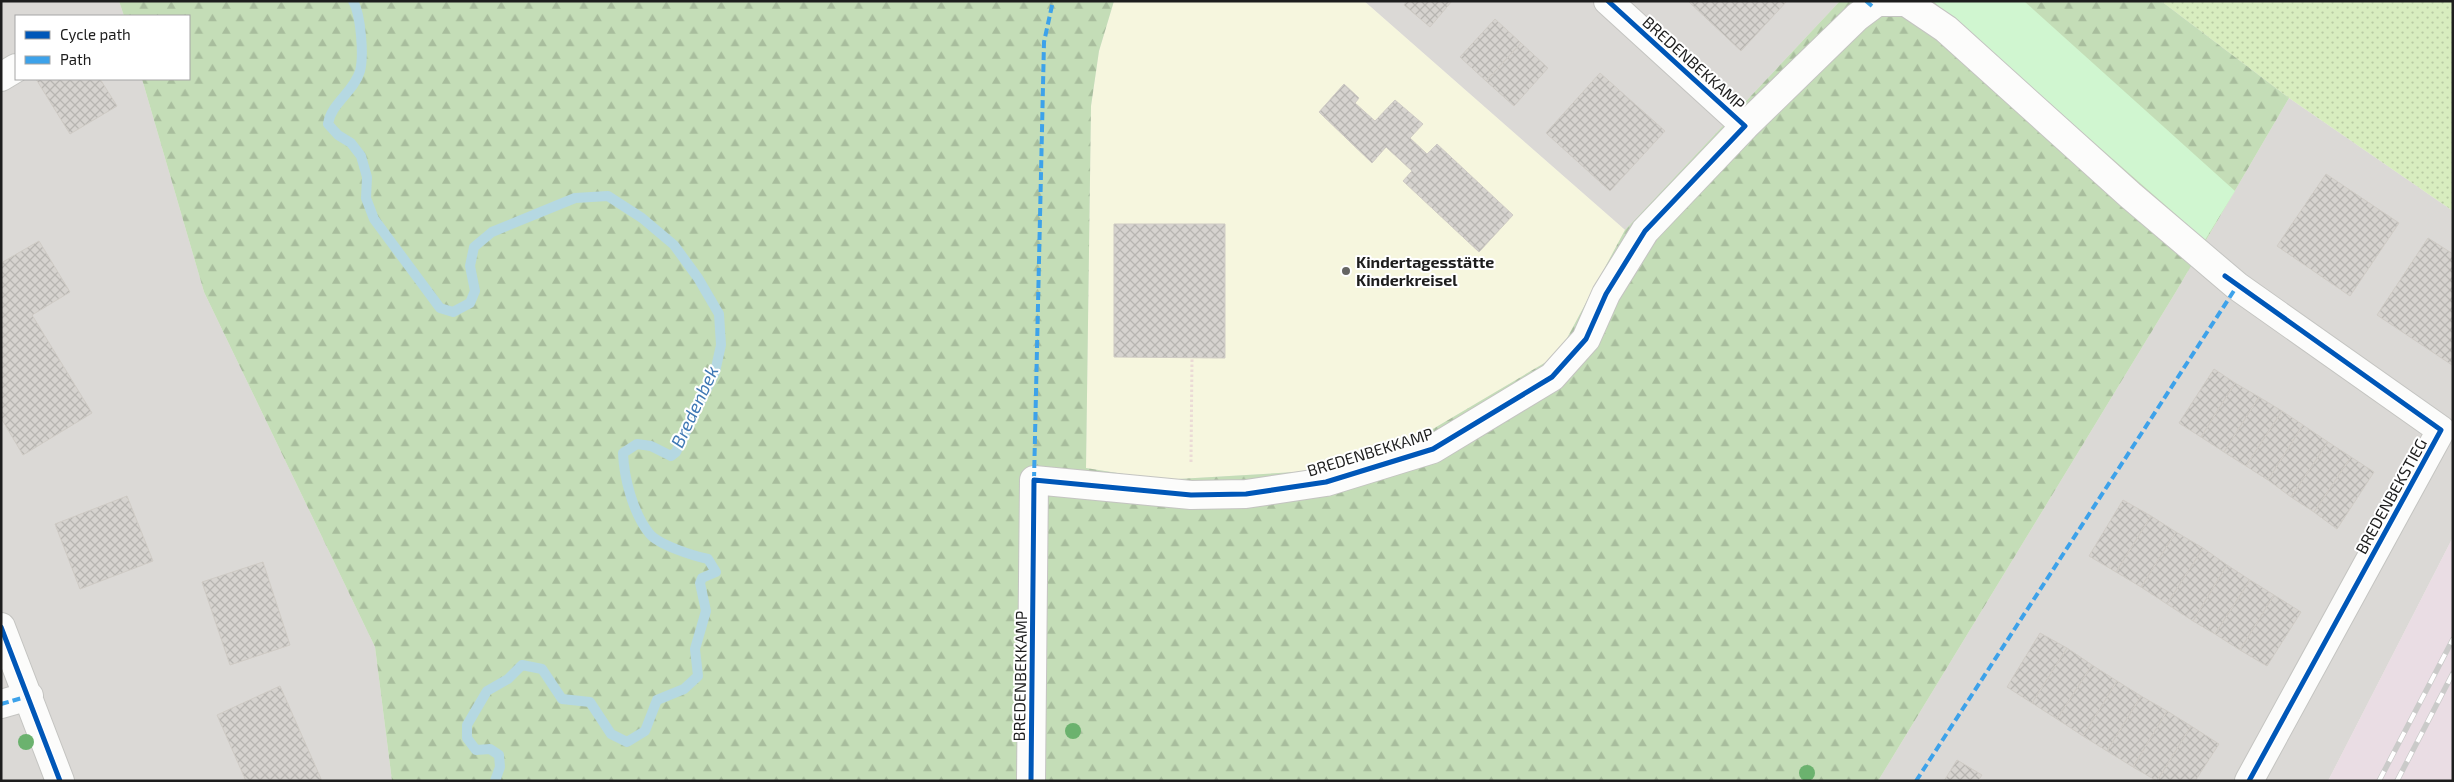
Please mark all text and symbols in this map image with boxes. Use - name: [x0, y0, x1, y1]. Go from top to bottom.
- street label: BREDENBEKKAMP: [1639, 12, 1749, 113]
- legend: [15, 15, 190, 80]
- text: Cycle path: [60, 25, 131, 43]
- text: Path: [60, 50, 91, 68]
- place label: Kindertagesstätte Kinderkreisel: [1356, 252, 1494, 289]
- marker: Kindertagesstätte Kinderkreisel: [1340, 265, 1352, 277]
- water label: Bredenbek: [666, 362, 723, 451]
- street label: BREDENBEKKAMP: [1305, 423, 1435, 480]
- street label: BREDENBEKSTIEG: [2351, 435, 2430, 557]
- street label: BREDENBEKKAMP: [1009, 610, 1030, 742]

